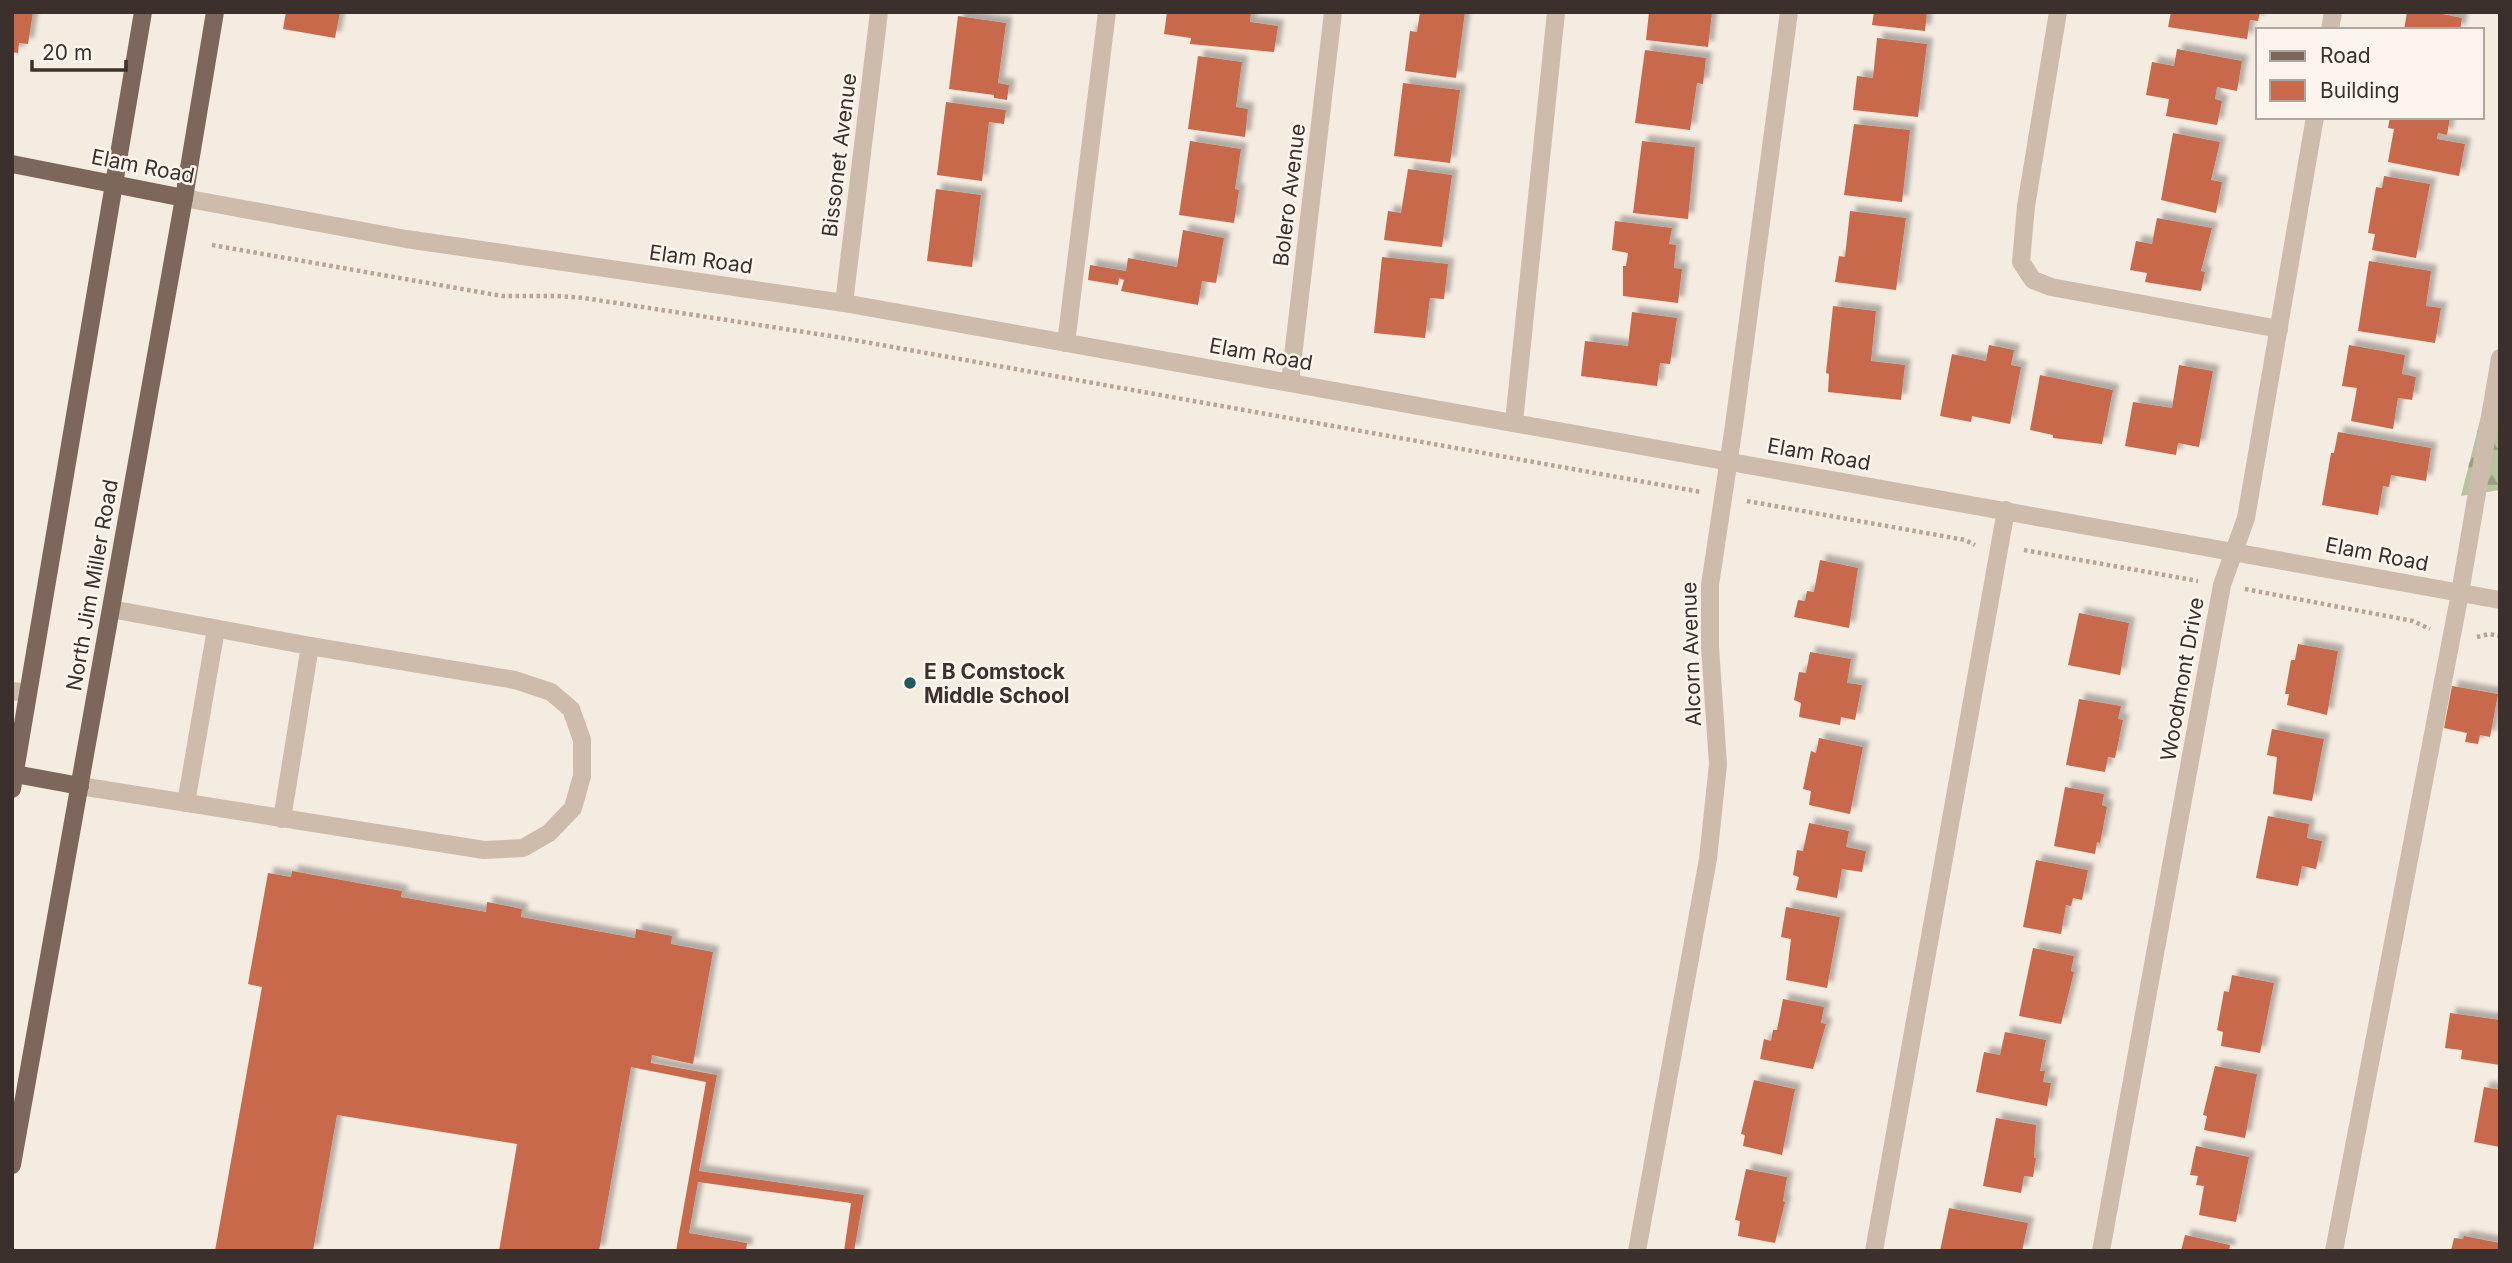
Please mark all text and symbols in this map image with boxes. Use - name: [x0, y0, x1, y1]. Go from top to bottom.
- scale bar: [32, 28, 126, 72]
- legend: [2256, 28, 2484, 119]
- text: 20 m: [42, 40, 92, 65]
- text: Road: [2320, 43, 2371, 68]
- street label: Bissonet Avenue: [817, 72, 861, 238]
- text: Building: [2320, 78, 2400, 103]
- street label: Bolero Avenue: [1268, 122, 1310, 268]
- street label: Elam Road: [89, 144, 197, 188]
- street label: Elam Road: [648, 239, 754, 279]
- street label: Elam Road: [1207, 333, 1315, 375]
- street label: Elam Road: [1765, 433, 1873, 475]
- street label: North Jim Miller Road: [61, 477, 123, 693]
- street label: Elam Road: [2323, 532, 2431, 576]
- street label: Alcorn Avenue: [1676, 581, 1706, 727]
- street label: Woodmont Drive: [2155, 595, 2209, 763]
- place label: E B Comstock Middle School: [924, 659, 1070, 708]
- marker: E B Comstock Middle School: [902, 675, 918, 691]

